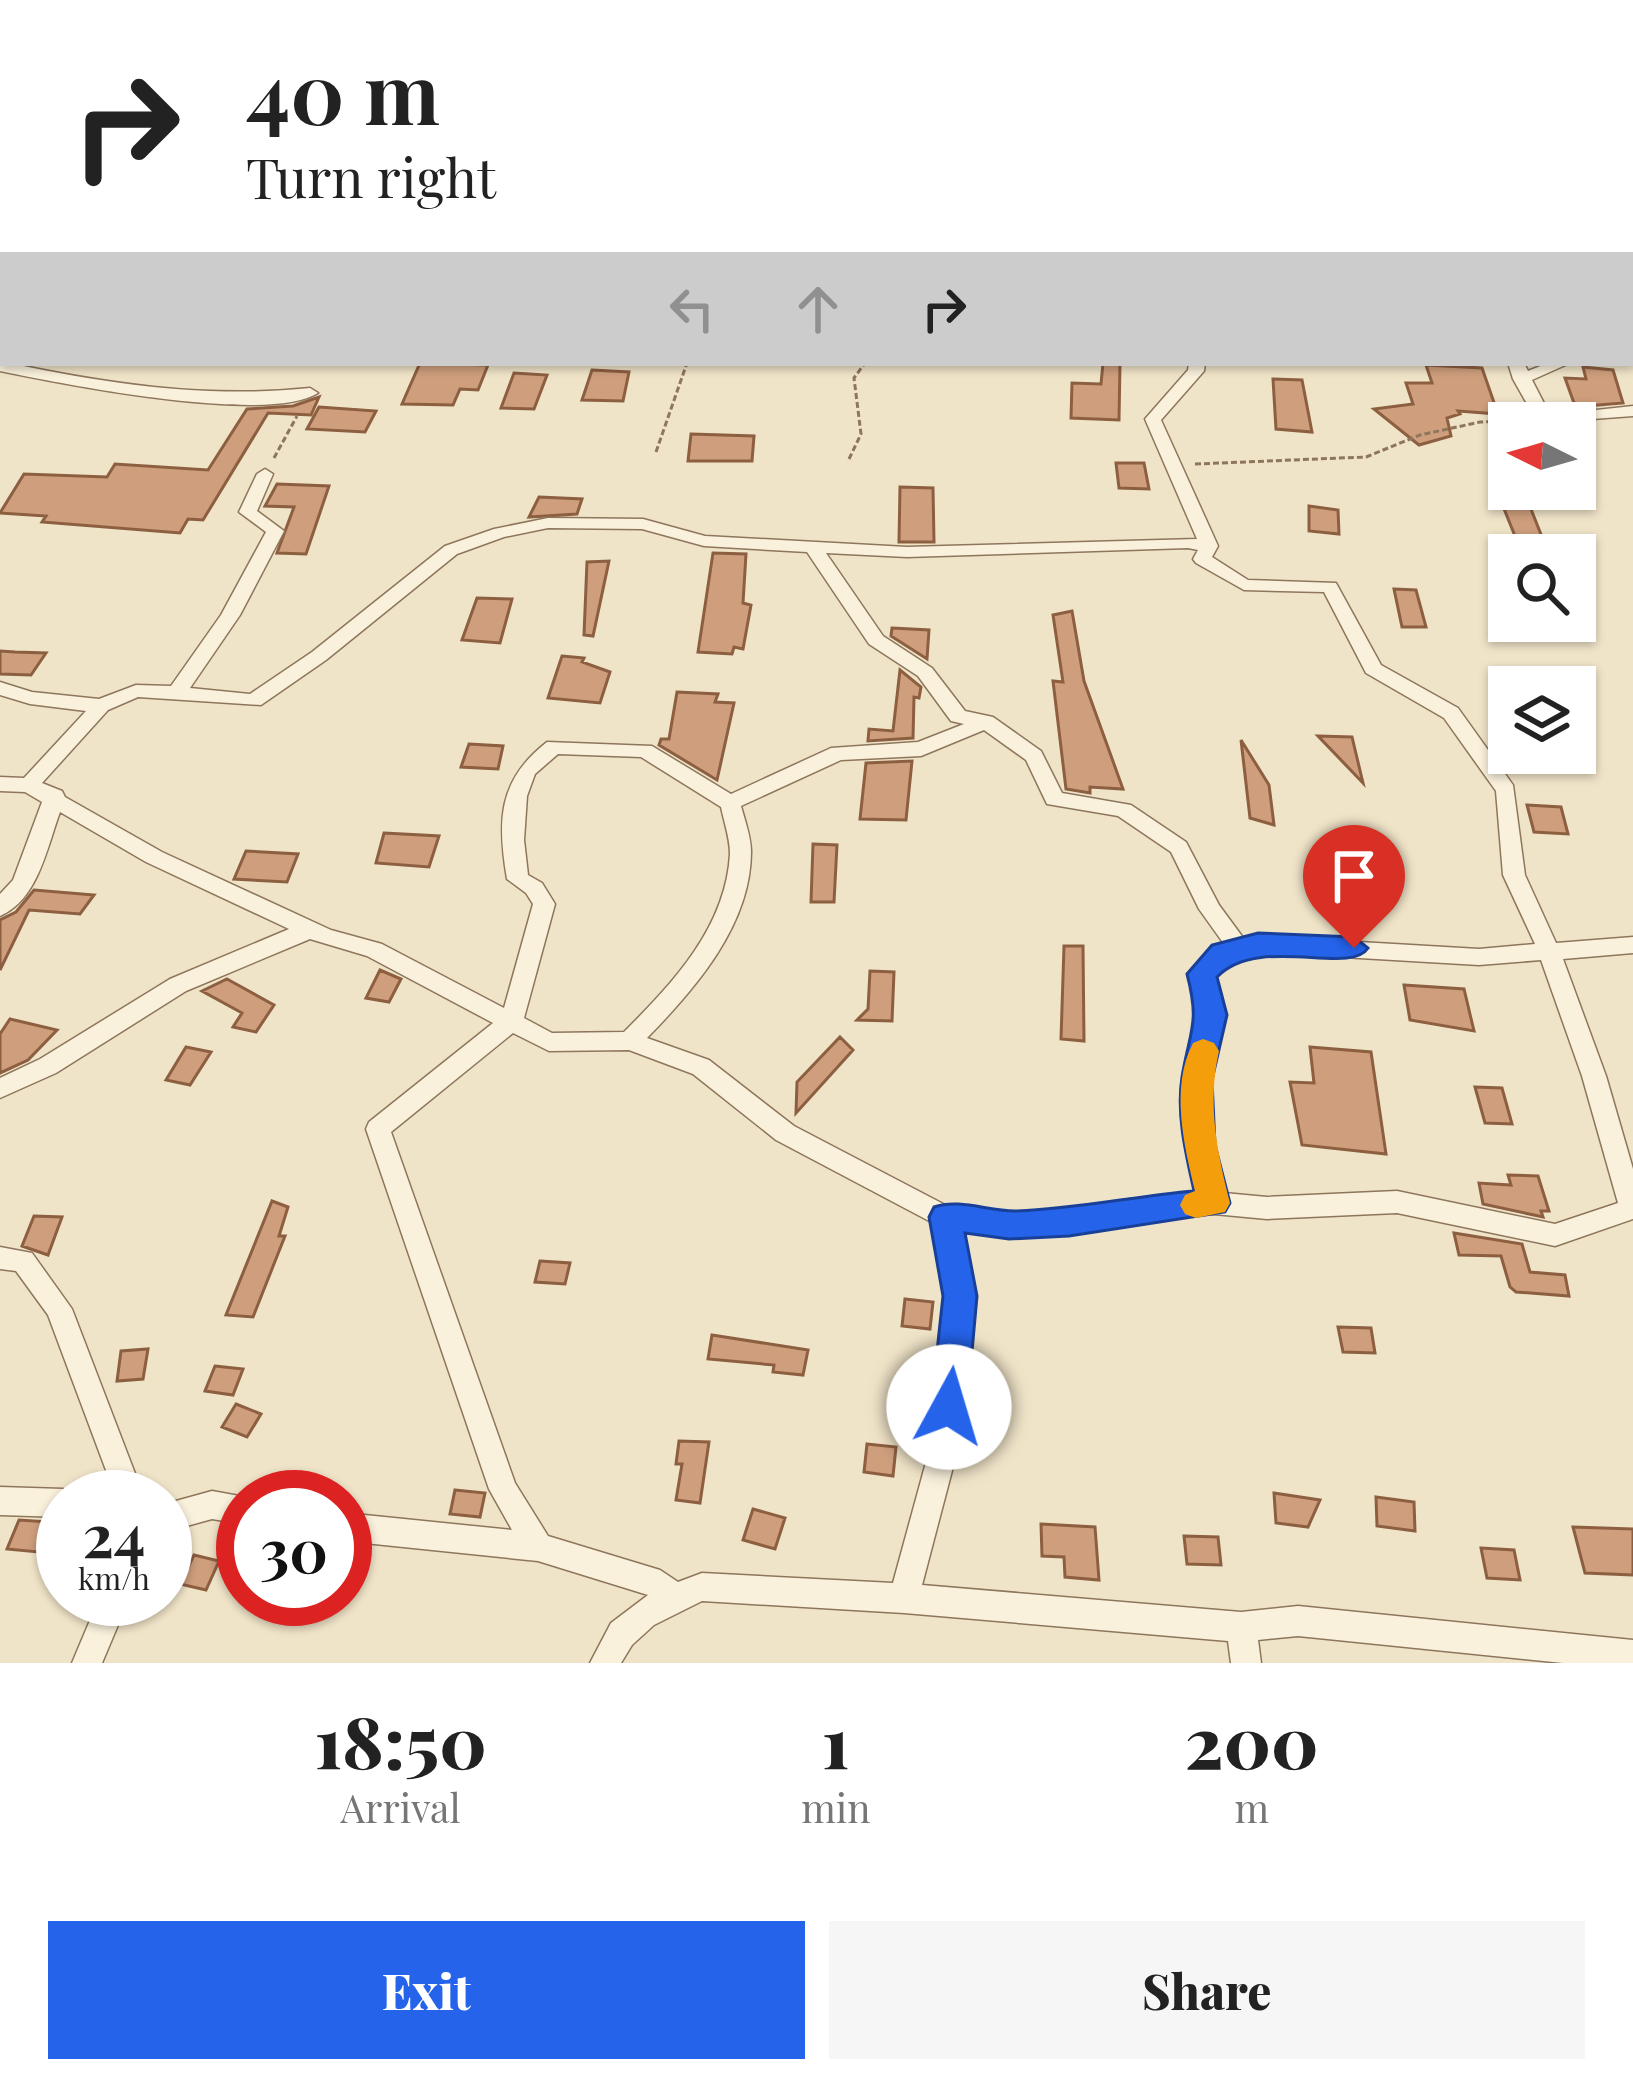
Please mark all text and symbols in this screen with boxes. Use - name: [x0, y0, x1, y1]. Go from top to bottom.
- text: 40 m: [246, 34, 440, 146]
- icon: right: [48, 48, 204, 204]
- text: Turn right: [246, 141, 496, 213]
- icon: left: [659, 276, 725, 342]
- icon: ahead: [785, 276, 851, 342]
- icon: right: [911, 276, 977, 342]
- north arrow: [1488, 402, 1596, 510]
- map controls: [1488, 402, 1596, 774]
- button: search: [1488, 534, 1596, 642]
- button: layers: [1488, 666, 1596, 774]
- pin: [1303, 825, 1405, 948]
- icon: arrive: [1321, 843, 1387, 909]
- position arrow: [886, 1344, 1012, 1470]
- speed limit sign: 30: [216, 1470, 372, 1626]
- text: 24: [82, 1493, 146, 1573]
- text: km/h: [78, 1558, 150, 1598]
- text: 18:50: [314, 1691, 487, 1787]
- text: 1: [822, 1691, 850, 1787]
- text: 200: [1185, 1691, 1319, 1787]
- text: Arrival: [341, 1781, 461, 1833]
- text: min: [801, 1781, 870, 1833]
- text: m: [1234, 1781, 1269, 1833]
- button: Exit: [48, 1921, 805, 2059]
- button: Share: [829, 1921, 1585, 2059]

